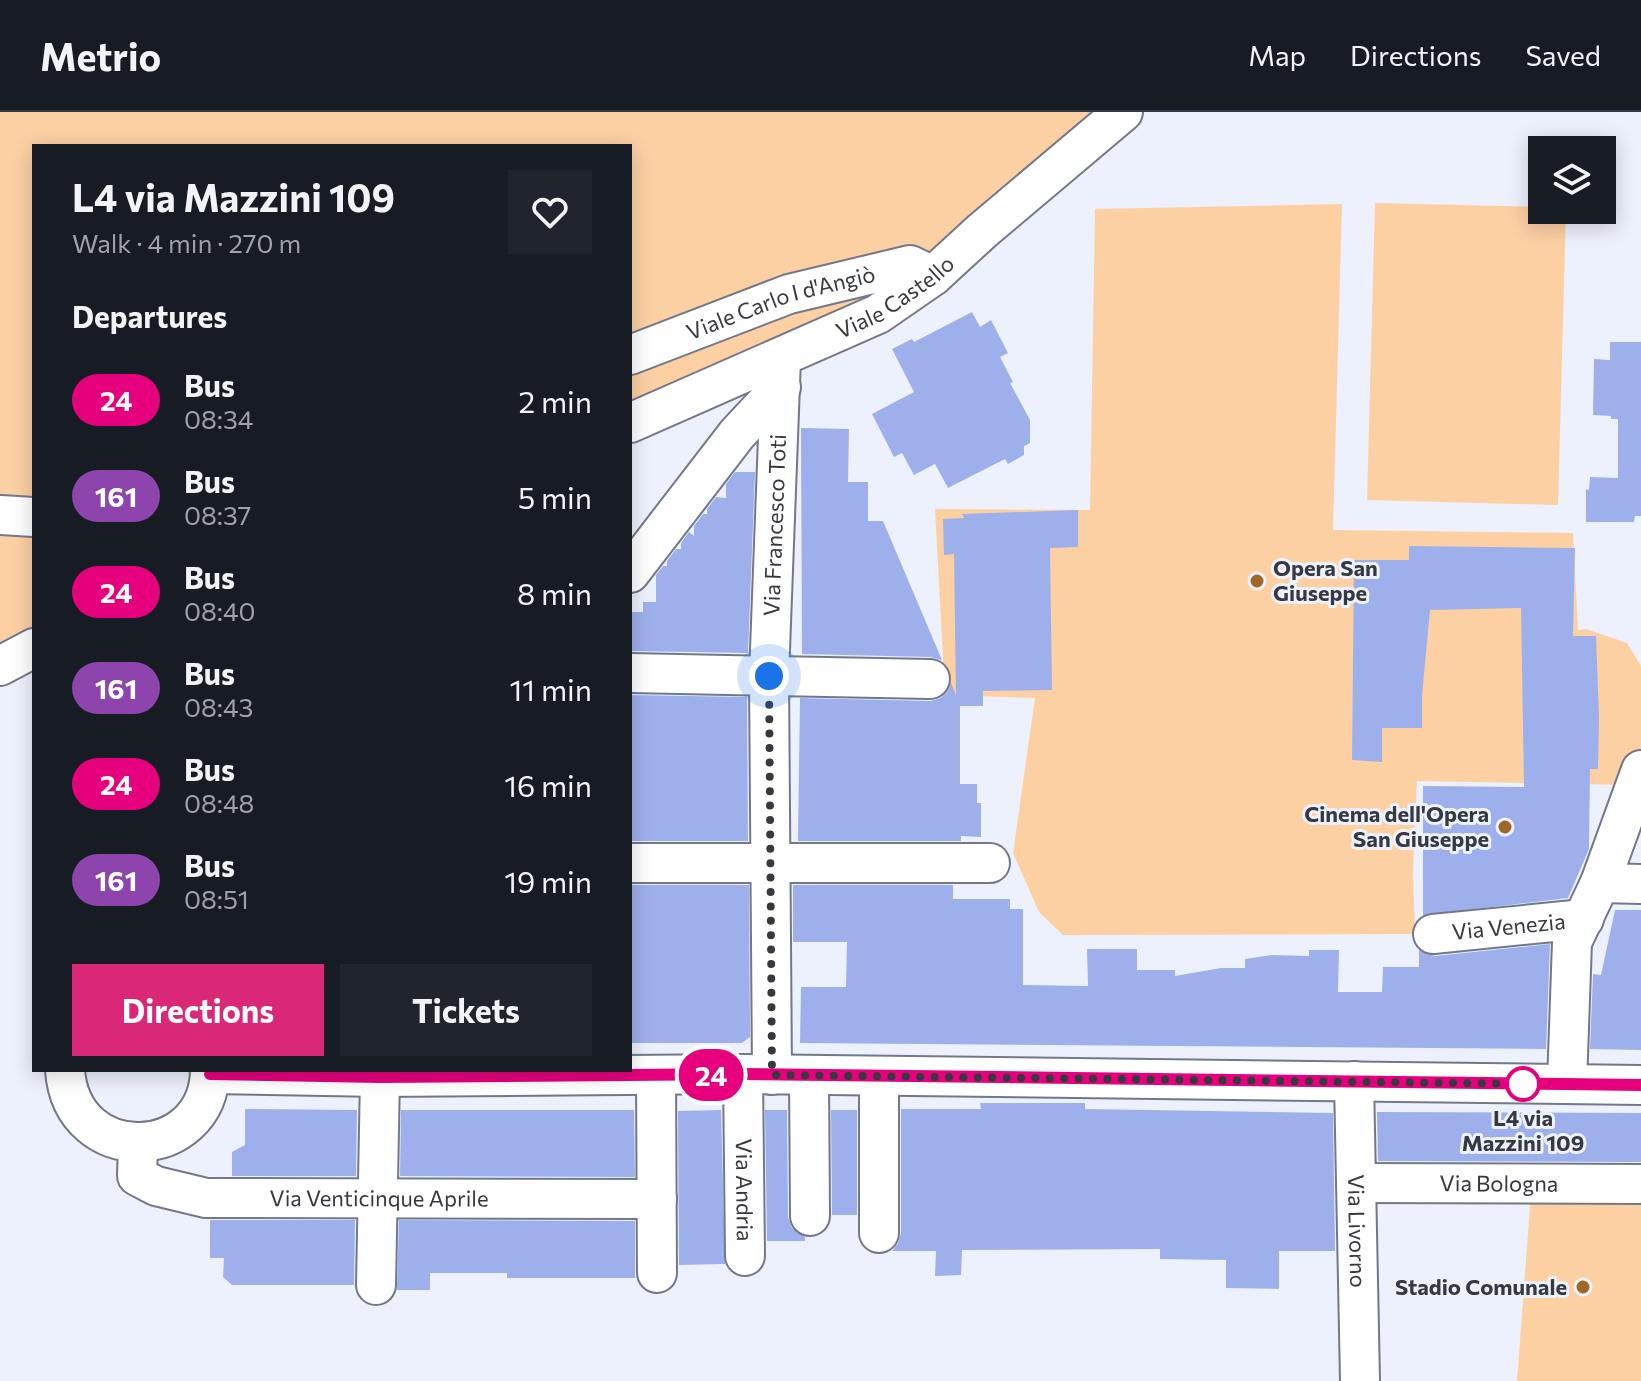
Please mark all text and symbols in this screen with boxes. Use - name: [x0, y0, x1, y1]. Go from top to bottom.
- text: Metrio: [40, 32, 161, 79]
- text: Map: [1248, 38, 1306, 72]
- text: Directions: [1350, 38, 1481, 72]
- text: Saved: [1525, 38, 1601, 72]
- map controls: [1528, 136, 1616, 224]
- button: layers: [1528, 136, 1616, 224]
- button: heart: [508, 170, 592, 254]
- text: L4 via Mazzini 109: [72, 173, 395, 220]
- text: Walk · 4 min · 270 m: [72, 227, 301, 258]
- street label: Viale Castello: [832, 250, 959, 344]
- street label: Viale Carlo I d'Angiò: [682, 260, 878, 345]
- text: Departures: [72, 297, 227, 334]
- text: Bus: [184, 366, 235, 403]
- text: 2 min: [519, 382, 592, 419]
- text: 24: [100, 383, 132, 417]
- text: 08:34: [184, 403, 253, 434]
- street label: Via Francesco Toti: [757, 433, 791, 617]
- text: Bus: [184, 462, 235, 499]
- text: 5 min: [518, 478, 592, 515]
- text: 161: [95, 479, 137, 513]
- text: 08:37: [184, 499, 251, 530]
- place label: Opera San Giuseppe: [1273, 554, 1378, 606]
- text: Bus: [184, 558, 235, 595]
- marker: Opera San Giuseppe: [1248, 572, 1266, 590]
- text: 8 min: [517, 574, 592, 611]
- text: 24: [100, 575, 132, 609]
- text: 08:40: [184, 595, 255, 626]
- text: Bus: [184, 654, 235, 691]
- your location: [749, 656, 789, 696]
- text: 11 min: [510, 670, 592, 707]
- text: 161: [95, 671, 137, 705]
- text: 08:43: [184, 691, 253, 722]
- text: Bus: [184, 750, 235, 787]
- text: 16 min: [504, 766, 592, 803]
- text: 24: [100, 767, 132, 801]
- text: 08:48: [184, 787, 254, 818]
- place label: Cinema dell'Opera San Giuseppe: [1304, 800, 1489, 852]
- marker: Cinema dell'Opera San Giuseppe: [1496, 818, 1514, 836]
- text: Bus: [184, 846, 235, 883]
- text: 19 min: [504, 862, 592, 899]
- text: 161: [95, 863, 137, 897]
- text: 08:51: [184, 883, 249, 914]
- street label: Via Venezia: [1451, 907, 1567, 945]
- button: Directions: [72, 964, 324, 1056]
- button: Tickets: [340, 964, 592, 1056]
- line badge: 24: [675, 1049, 747, 1101]
- text: 24: [695, 1058, 727, 1092]
- marker: L4 via Mazzini 109: [1506, 1067, 1540, 1101]
- place label: L4 via Mazzini 109: [1462, 1104, 1584, 1156]
- street label: Via Andria: [731, 1138, 759, 1242]
- street label: Via Bologna: [1440, 1169, 1558, 1197]
- street label: Via Livorno: [1343, 1174, 1372, 1288]
- street label: Via Venticinque Aprile: [270, 1184, 489, 1212]
- place label: Stadio Comunale: [1395, 1273, 1567, 1300]
- marker: Stadio Comunale: [1574, 1278, 1592, 1296]

